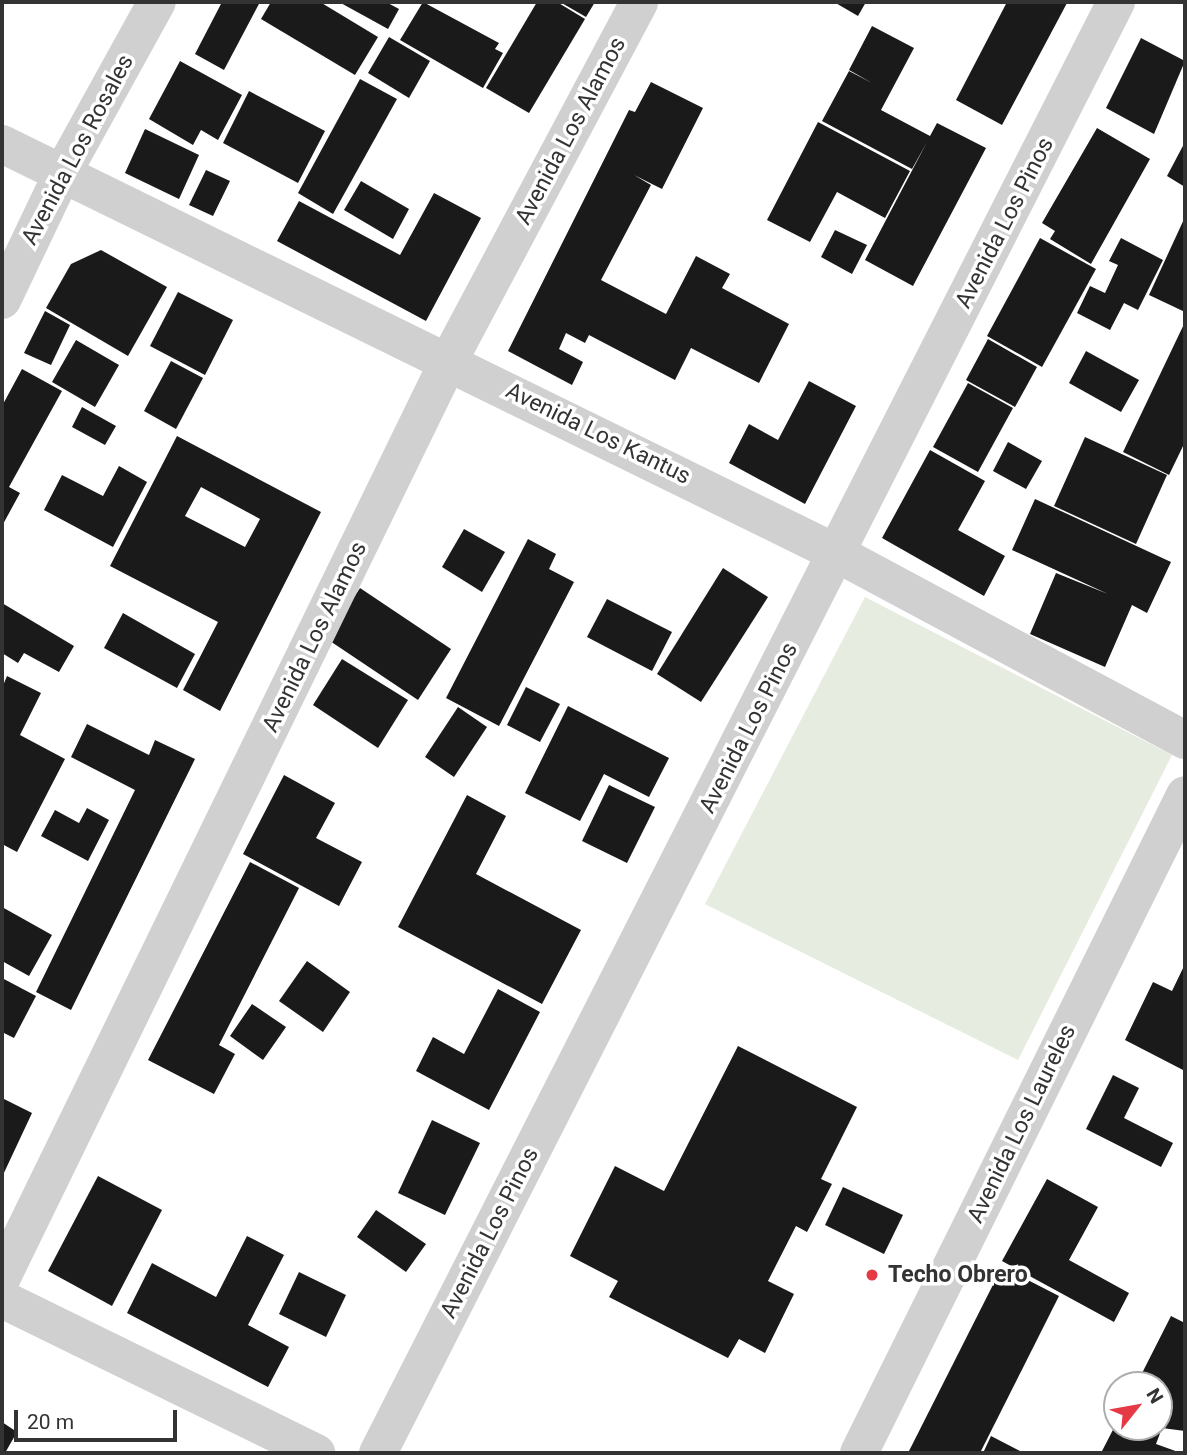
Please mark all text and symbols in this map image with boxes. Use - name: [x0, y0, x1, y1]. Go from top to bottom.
- street label: Avenida Los Alamos: [510, 32, 632, 230]
- street label: Avenida Los Rosales: [16, 50, 140, 250]
- street label: Avenida Los Pinos: [950, 133, 1060, 313]
- street label: Avenida Los Kantus: [501, 377, 695, 491]
- street label: Avenida Los Alamos: [257, 537, 373, 737]
- street label: Avenida Los Pinos: [694, 638, 804, 818]
- street label: Avenida Los Laureles: [962, 1020, 1082, 1228]
- street label: Avenida Los Pinos: [435, 1143, 545, 1323]
- place label: Techo Obrero: [888, 1261, 1028, 1289]
- marker: Techo Obrero: [862, 1265, 882, 1285]
- north arrow: [1103, 1371, 1173, 1441]
- text: N: [1141, 1384, 1168, 1408]
- scale bar: [18, 1396, 180, 1440]
- text: 20 m: [27, 1410, 74, 1434]

